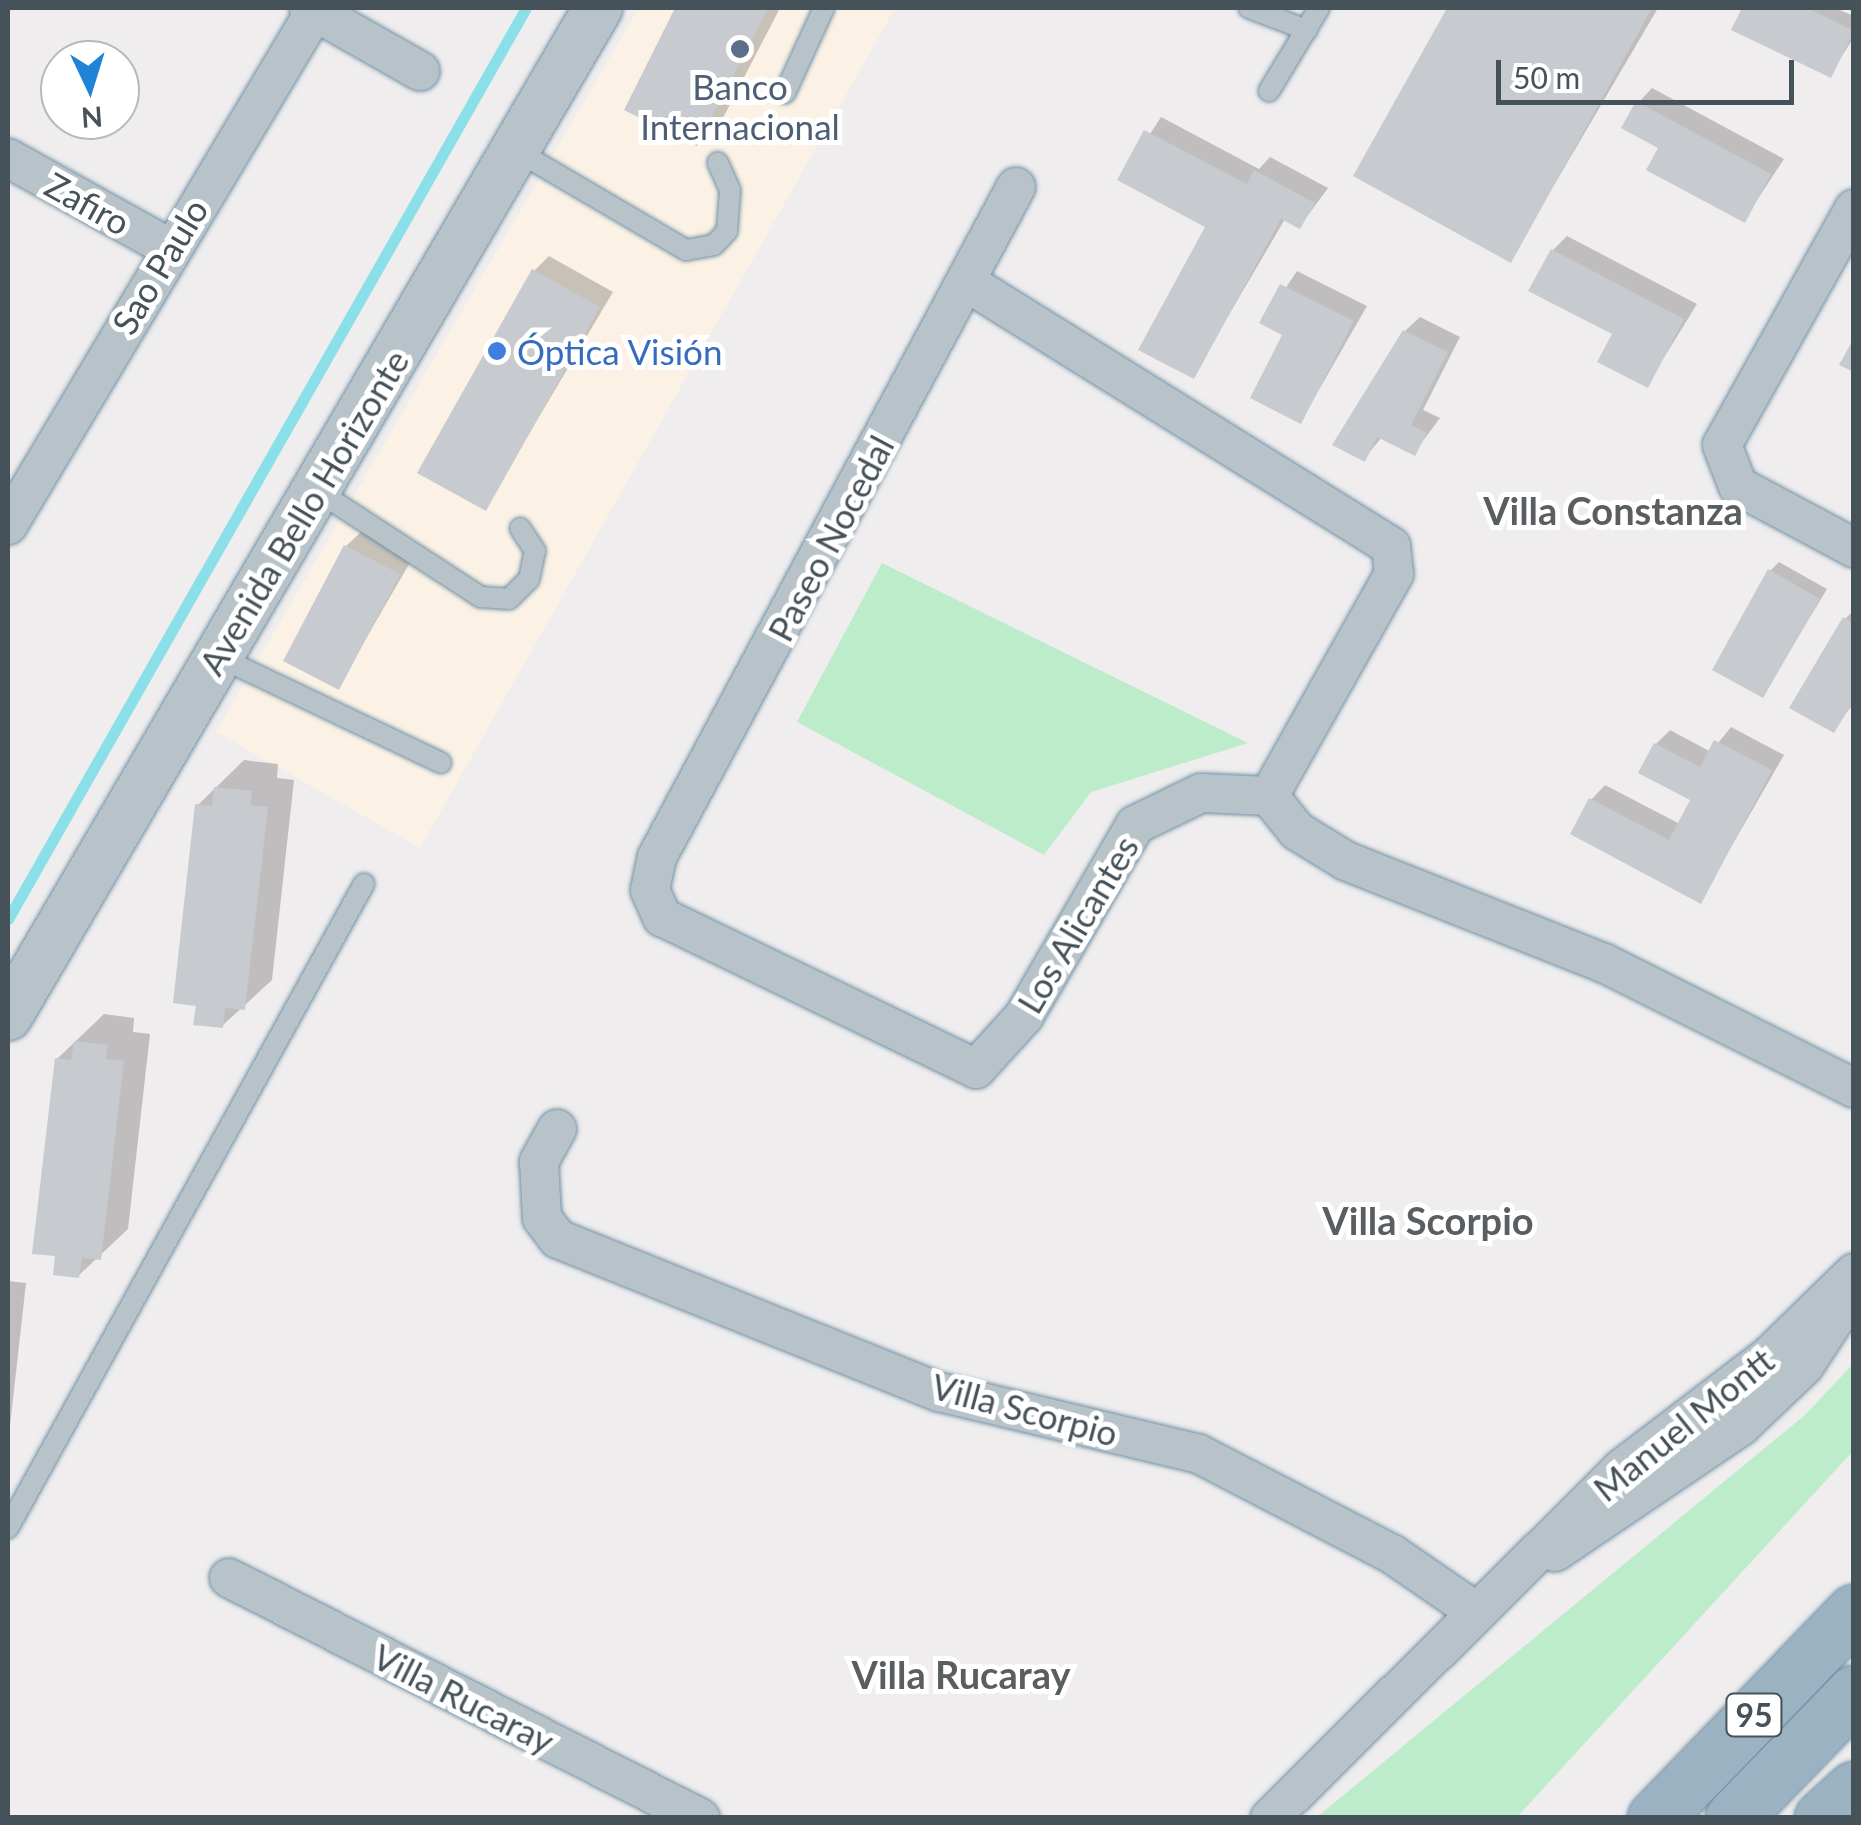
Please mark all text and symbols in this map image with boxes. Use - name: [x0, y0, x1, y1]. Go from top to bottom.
- marker: Banco Internacional: [729, 38, 751, 60]
- north arrow: [40, 40, 140, 140]
- scale bar: [1501, 40, 1798, 102]
- text: 50 m: [1513, 59, 1580, 95]
- place label: Banco Internacional: [640, 65, 840, 147]
- text: N: [80, 100, 104, 136]
- street label: Zafiro: [38, 163, 138, 243]
- street label: Sao Paulo: [102, 191, 216, 341]
- place label: Óptica Visión: [517, 330, 724, 372]
- marker: Óptica Visión: [486, 340, 508, 362]
- street label: Avenida Bello Horizonte: [189, 342, 417, 682]
- street label: Paseo Nocedal: [758, 428, 902, 648]
- district label: Villa Constanza: [1483, 488, 1743, 534]
- street label: Los Alicantes: [1007, 827, 1147, 1021]
- district label: Villa Scorpio: [1322, 1198, 1534, 1244]
- street label: Manuel Montt: [1585, 1339, 1781, 1509]
- street label: Villa Scorpio: [927, 1364, 1123, 1454]
- street label: Villa Rucaray: [367, 1635, 561, 1761]
- district label: Villa Rucaray: [852, 1652, 1070, 1698]
- road number: 95: [1724, 1688, 1784, 1742]

